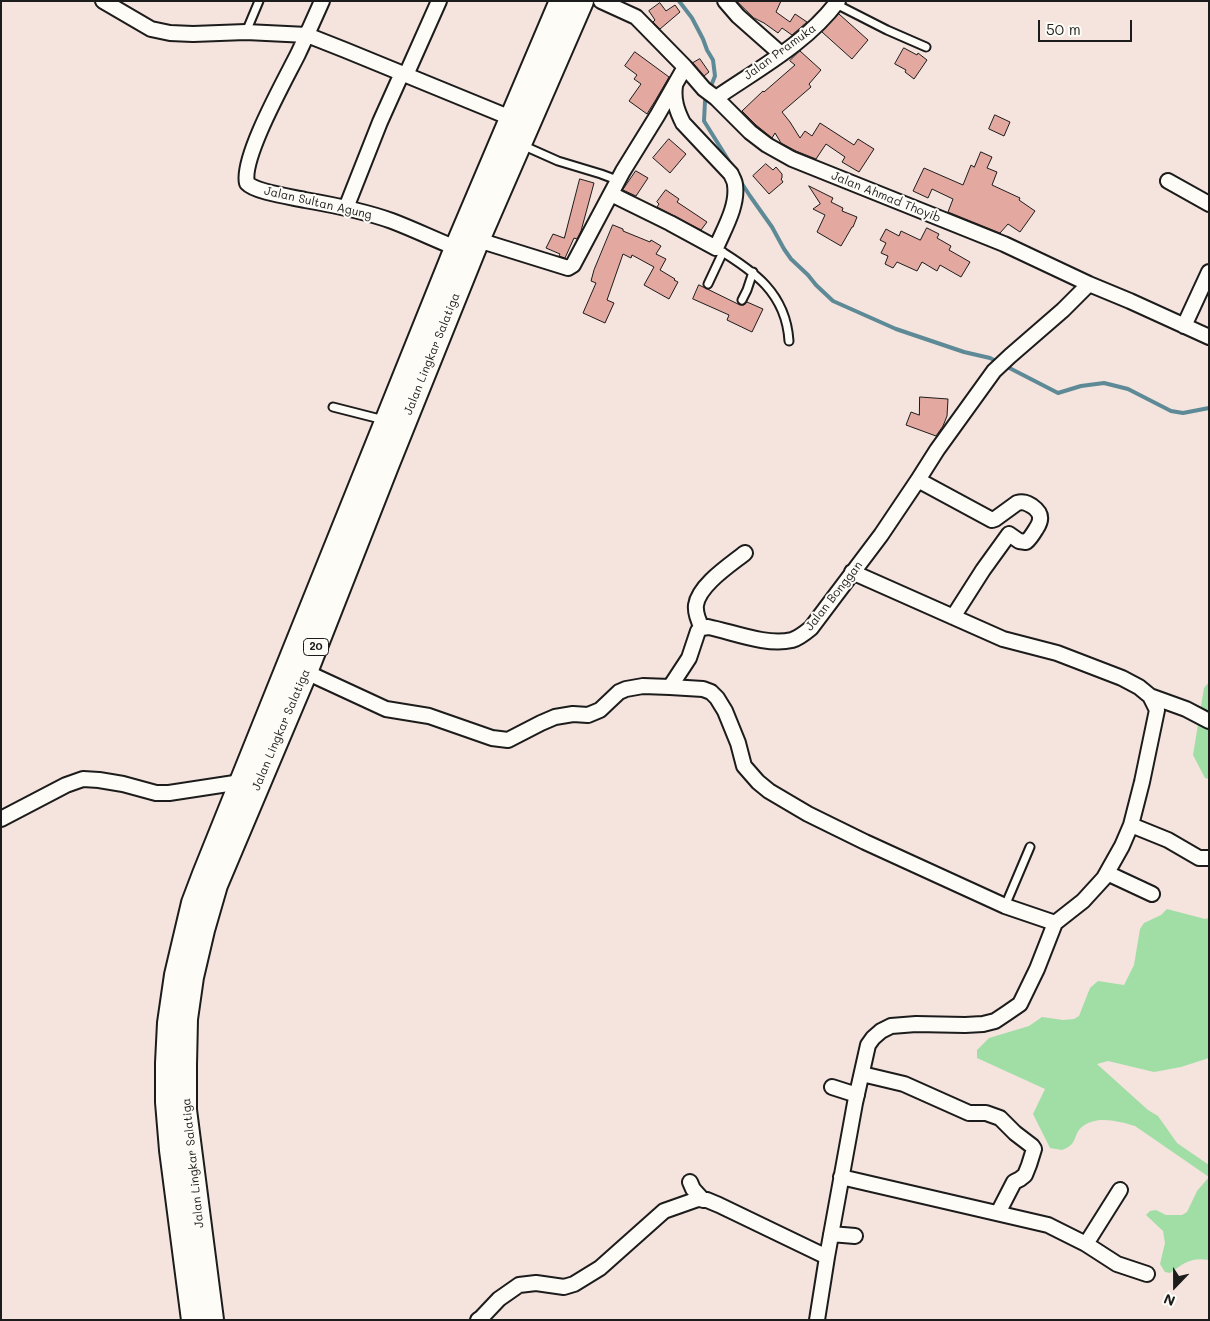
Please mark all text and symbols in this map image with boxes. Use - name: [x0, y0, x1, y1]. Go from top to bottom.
- scale bar: [1040, 10, 1134, 42]
- text: 50 m: [1046, 19, 1081, 39]
- street label: Jalan Pramuka: [741, 21, 819, 83]
- street label: Jalan Ahmad Thoyib: [829, 168, 943, 226]
- street label: Jalan Sultan Agung: [263, 184, 373, 222]
- street label: Jalan Lingkar Salatiga: [401, 291, 463, 417]
- street label: Jalan Bonggan: [802, 558, 866, 634]
- road number: 20: [304, 638, 328, 656]
- street label: Jalan Lingkar Salatiga: [249, 667, 313, 793]
- street label: Jalan Lingkar Salatiga: [179, 1097, 207, 1229]
- north arrow: [1150, 1261, 1200, 1311]
- text: N: [1161, 1290, 1178, 1311]

